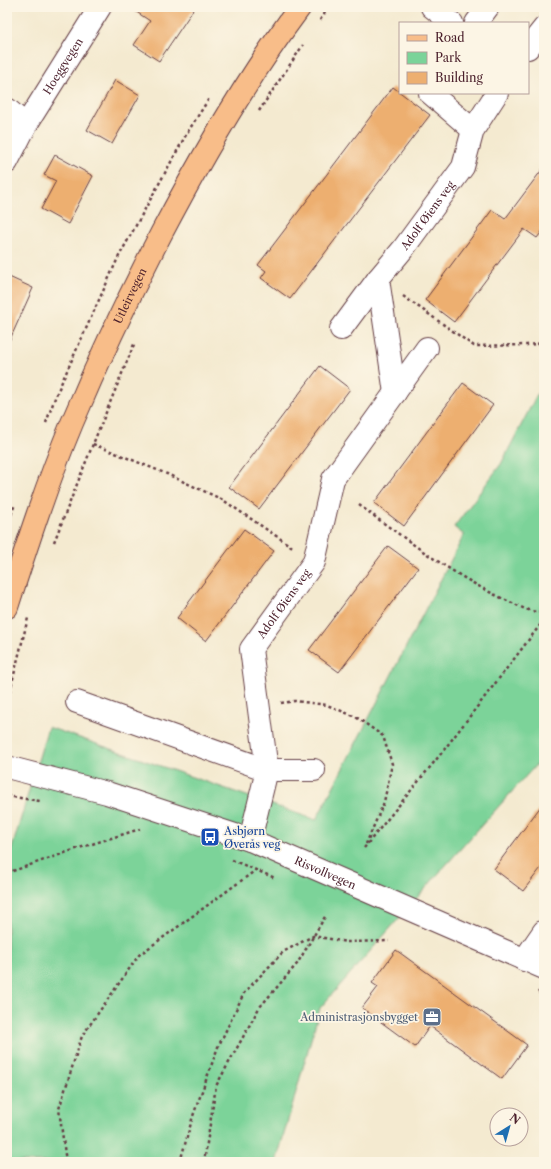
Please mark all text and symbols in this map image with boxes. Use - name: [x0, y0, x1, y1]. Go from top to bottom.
- legend: [399, 22, 529, 94]
- text: Road: [435, 30, 465, 45]
- street label: Hoeggvegen: [40, 35, 86, 97]
- text: Park: [435, 50, 462, 65]
- text: Building: [435, 70, 483, 85]
- street label: Adolf Øiens veg: [397, 178, 458, 253]
- street label: Utleirvegen: [111, 266, 150, 326]
- street label: Adolf Øiens veg: [253, 566, 314, 642]
- place label: Asbjørn Øverås veg: [223, 824, 281, 851]
- bus stop icon: Asbjørn Øverås veg: [199, 826, 221, 848]
- street label: Risvollvegen: [292, 853, 358, 892]
- office icon: Administrasjonsbygget: [421, 1006, 443, 1028]
- place label: Administrasjonsbygget: [299, 1010, 418, 1024]
- north arrow: [489, 1107, 529, 1147]
- text: N: [507, 1111, 523, 1128]

